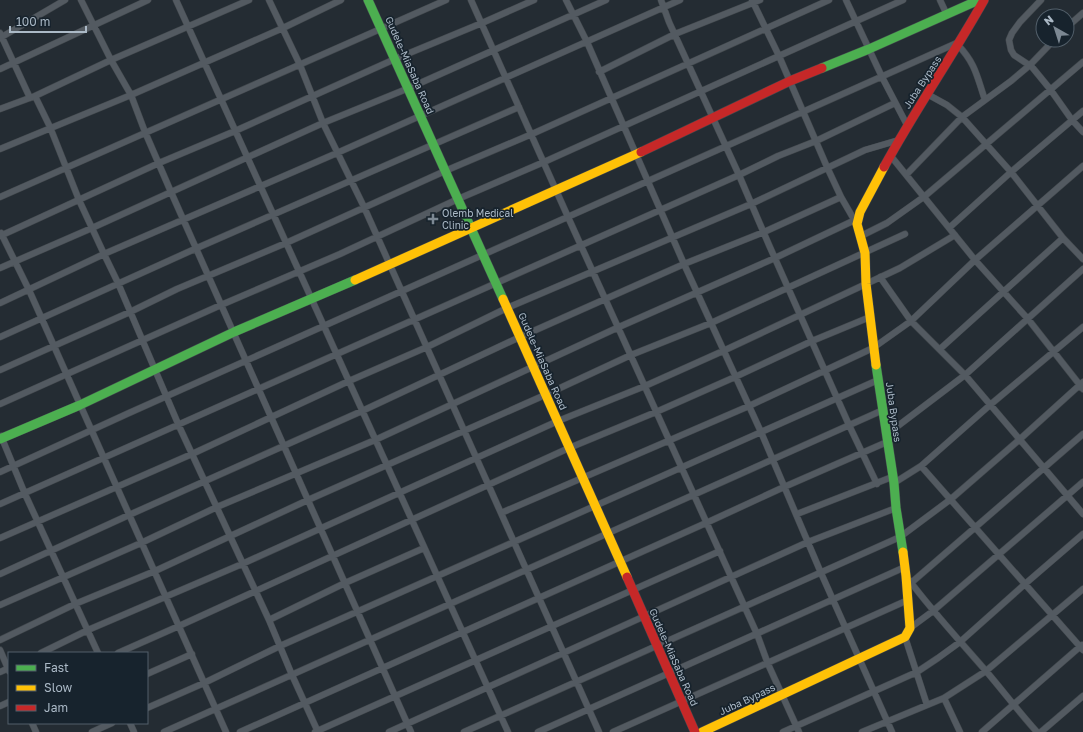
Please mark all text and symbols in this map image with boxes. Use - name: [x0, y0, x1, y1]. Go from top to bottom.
- scale bar: [10, 8, 86, 34]
- north arrow: [1035, 8, 1075, 48]
- text: N: [1041, 12, 1056, 28]
- text: 100 m: [16, 14, 50, 29]
- street label: Gudele-MiaSaba Road: [383, 14, 437, 116]
- street label: Juba Bypass: [900, 53, 944, 111]
- place label: Olemb Medical Clinic: [442, 207, 513, 231]
- marker: Olemb Medical Clinic: [427, 213, 439, 225]
- street label: Gudele-MiaSaba Road: [516, 310, 570, 412]
- street label: Juba Bypass: [884, 381, 904, 443]
- street label: Gudele-MiaSaba Road: [647, 606, 701, 708]
- legend: [8, 652, 148, 724]
- text: Fast: [44, 660, 69, 675]
- text: Slow: [44, 680, 72, 695]
- street label: Juba Bypass: [717, 681, 777, 717]
- text: Jam: [44, 700, 68, 715]

